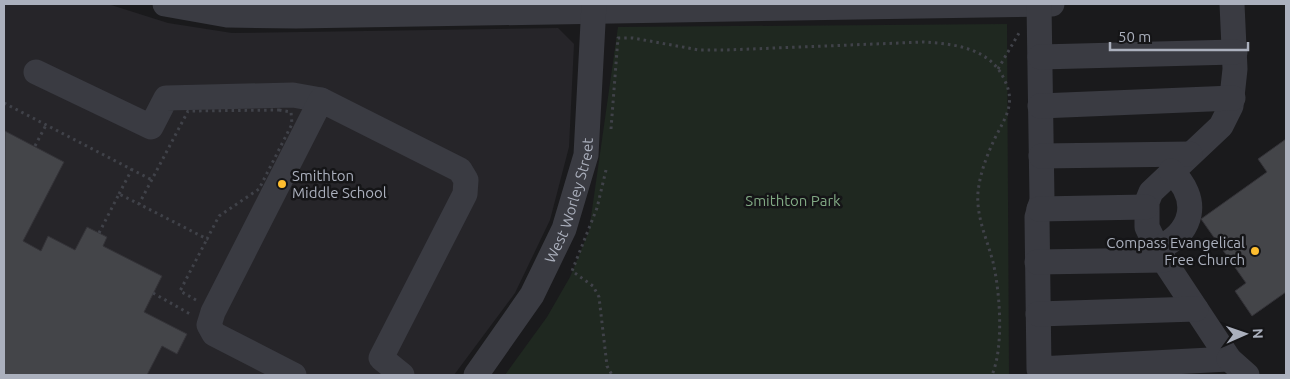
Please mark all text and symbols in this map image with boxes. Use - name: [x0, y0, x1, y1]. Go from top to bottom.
- scale bar: [1110, 20, 1248, 52]
- text: 50 m: [1118, 28, 1151, 45]
- street label: West Worley Street: [540, 137, 595, 265]
- place label: Smithton Middle School: [292, 167, 387, 201]
- marker: Smithton Middle School: [276, 178, 288, 190]
- park label: Smithton Park: [745, 192, 841, 209]
- place label: Compass Evangelical Free Church: [1106, 234, 1245, 268]
- marker: Compass Evangelical Free Church: [1249, 245, 1261, 257]
- north arrow: [1220, 309, 1270, 359]
- text: N: [1250, 328, 1266, 339]

